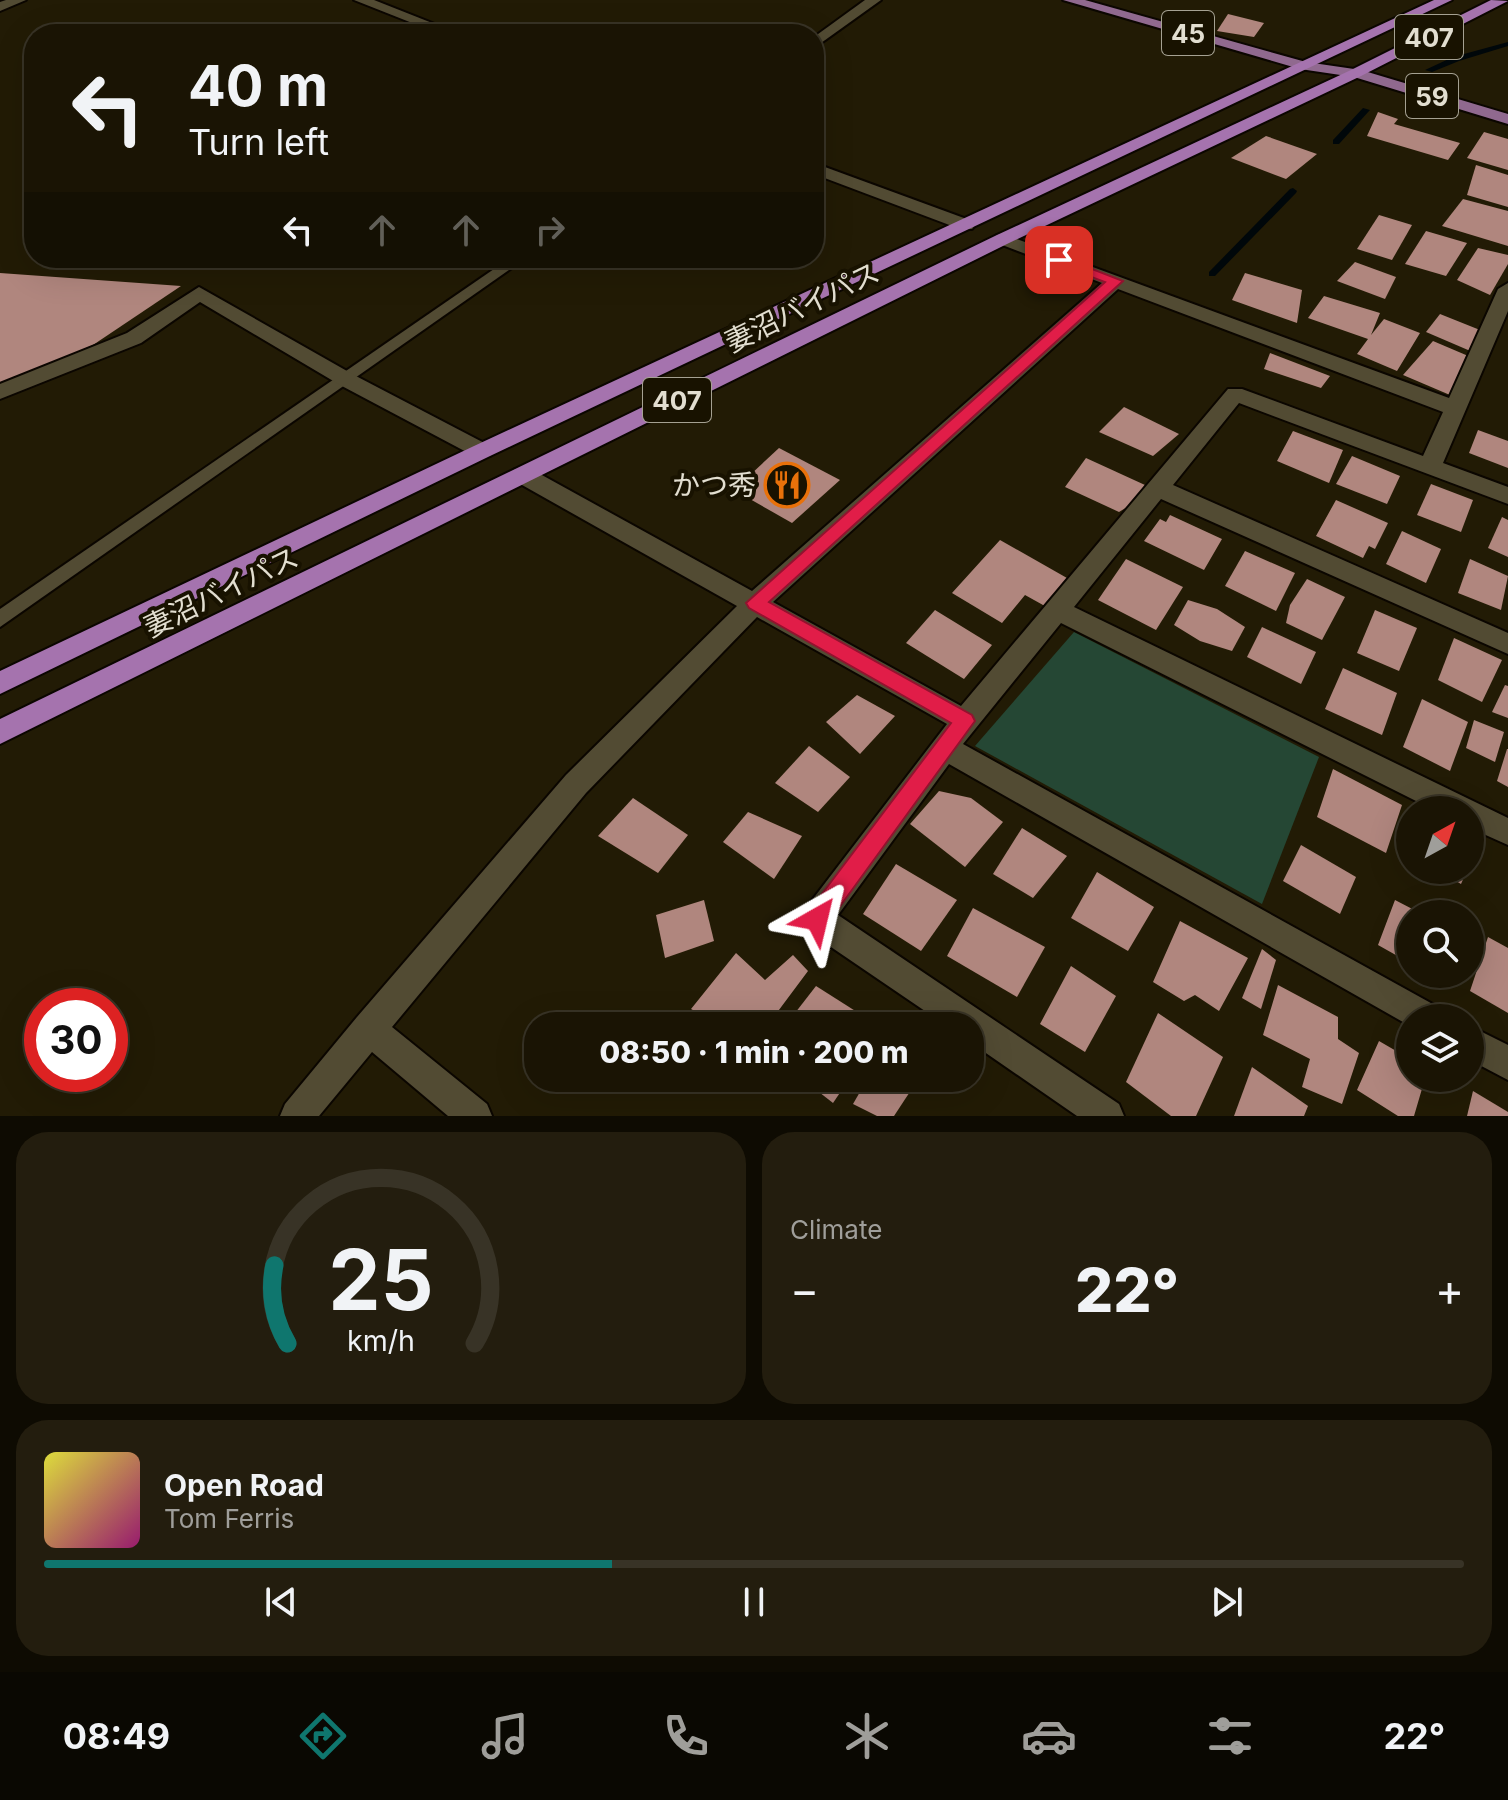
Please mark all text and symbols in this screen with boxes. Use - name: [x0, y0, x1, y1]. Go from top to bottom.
- road number: 45: [1162, 11, 1214, 55]
- road number: 407: [1395, 15, 1463, 59]
- text: 40 m: [188, 52, 328, 120]
- icon: left: [56, 56, 160, 160]
- road number: 59: [1406, 74, 1458, 118]
- text: Turn left: [188, 120, 329, 164]
- icon: left: [276, 208, 320, 252]
- icon: ahead: [360, 208, 404, 252]
- icon: ahead: [444, 208, 488, 252]
- icon: right: [528, 208, 572, 252]
- pin: [1025, 226, 1093, 294]
- icon: arrive: [1037, 238, 1081, 282]
- street label: 妻沼バイパス: [719, 255, 885, 359]
- road number: 407: [643, 378, 711, 422]
- restaurant icon: かつ秀: [763, 461, 811, 509]
- place label: かつ秀: [672, 468, 756, 502]
- street label: 妻沼バイパス: [138, 540, 304, 644]
- north arrow: [1396, 796, 1484, 884]
- map controls: [1396, 796, 1484, 1092]
- position arrow: [775, 877, 859, 961]
- button: search: [1396, 900, 1484, 988]
- speed limit sign: 30: [24, 988, 128, 1092]
- button: layers: [1396, 1004, 1484, 1092]
- text: 08:50 · 1 min · 200 m: [599, 1034, 909, 1070]
- text: Climate: [790, 1214, 882, 1245]
- text: 25: [328, 1229, 434, 1330]
- text: 22°: [1075, 1254, 1179, 1326]
- text: −: [790, 1263, 819, 1317]
- text: +: [1435, 1263, 1464, 1317]
- text: km/h: [347, 1323, 415, 1358]
- text: Open Road: [164, 1467, 324, 1503]
- text: Tom Ferris: [164, 1503, 294, 1534]
- icon: previous: [259, 1580, 303, 1624]
- icon: pause: [732, 1580, 776, 1624]
- icon: next: [1205, 1580, 1249, 1624]
- icon: directions: [295, 1708, 351, 1764]
- icon: music: [477, 1708, 533, 1764]
- icon: phone: [658, 1708, 714, 1764]
- icon: climate: [839, 1708, 895, 1764]
- icon: car: [1021, 1708, 1077, 1764]
- icon: filters: [1202, 1708, 1258, 1764]
- text: 08:49: [63, 1714, 170, 1758]
- text: 22°: [1383, 1714, 1445, 1758]

